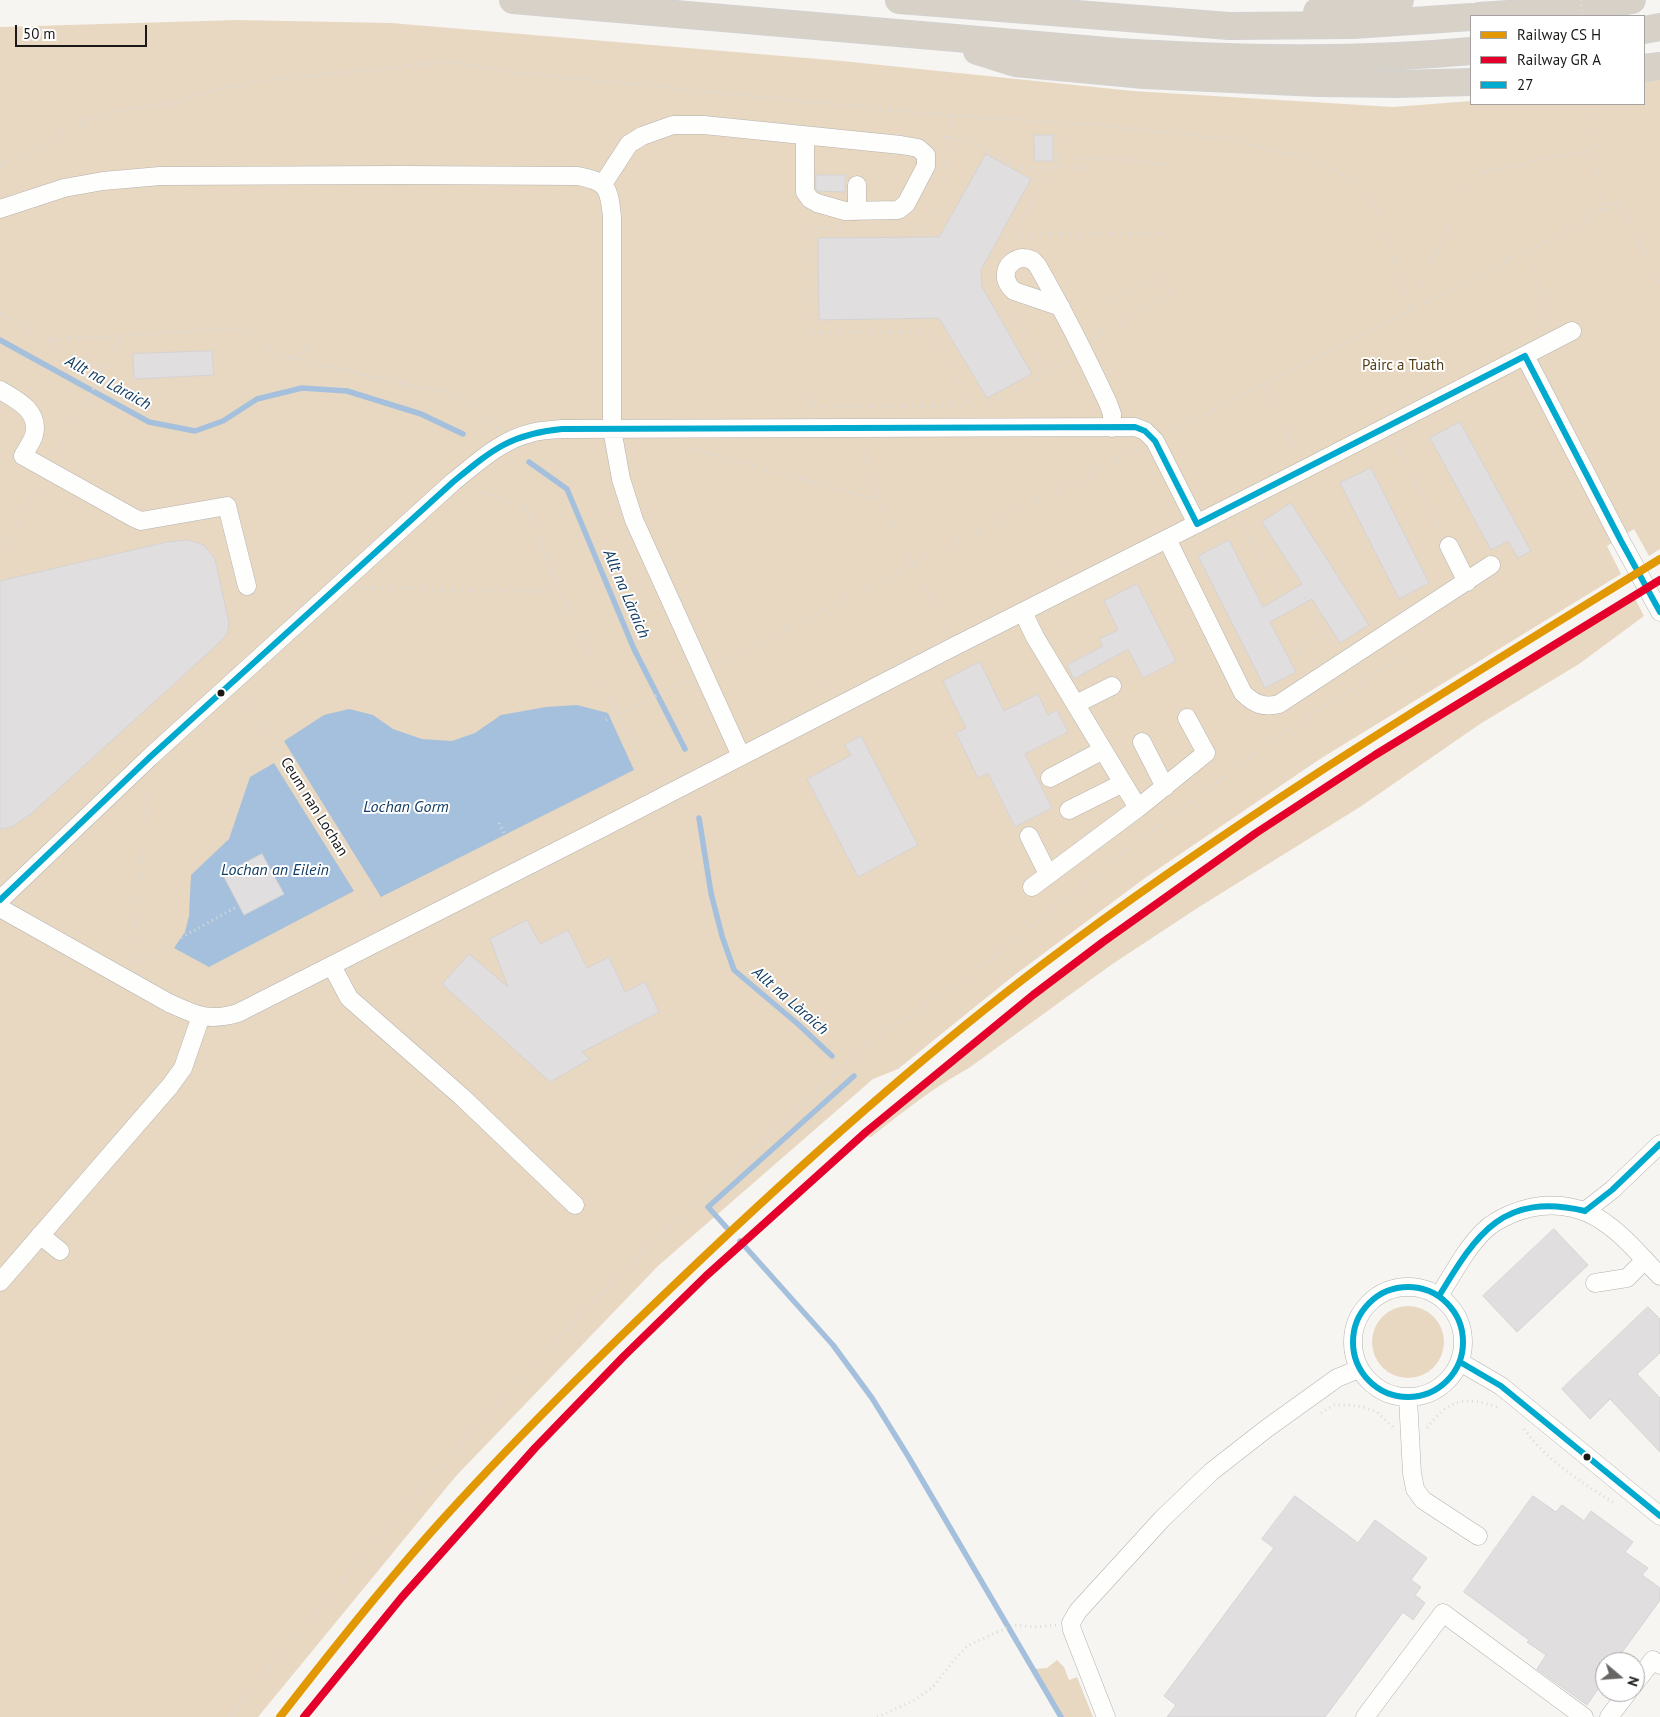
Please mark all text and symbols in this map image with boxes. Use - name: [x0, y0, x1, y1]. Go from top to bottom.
- scale bar: [18, 15, 150, 47]
- legend: [1470, 15, 1645, 105]
- text: 50 m: [23, 24, 56, 43]
- text: Railway CS H: [1517, 25, 1601, 44]
- text: Railway GR A: [1517, 50, 1601, 69]
- text: 27: [1517, 75, 1533, 94]
- water label: Allt na Làraich: [62, 352, 154, 414]
- park label: Pàirc a Tuath: [1362, 357, 1444, 375]
- water label: Allt na Làraich: [599, 547, 653, 641]
- unlabelled marker: [216, 688, 226, 698]
- street label: Ceum nan Lochan: [276, 754, 352, 860]
- water label: Lochan Gorm: [363, 797, 449, 817]
- water label: Lochan an Eilein: [221, 860, 329, 880]
- water label: Allt na Làraich: [748, 963, 832, 1039]
- unlabelled marker: [1582, 1452, 1592, 1462]
- north arrow: [1595, 1652, 1645, 1702]
- text: N: [1623, 1674, 1643, 1688]

